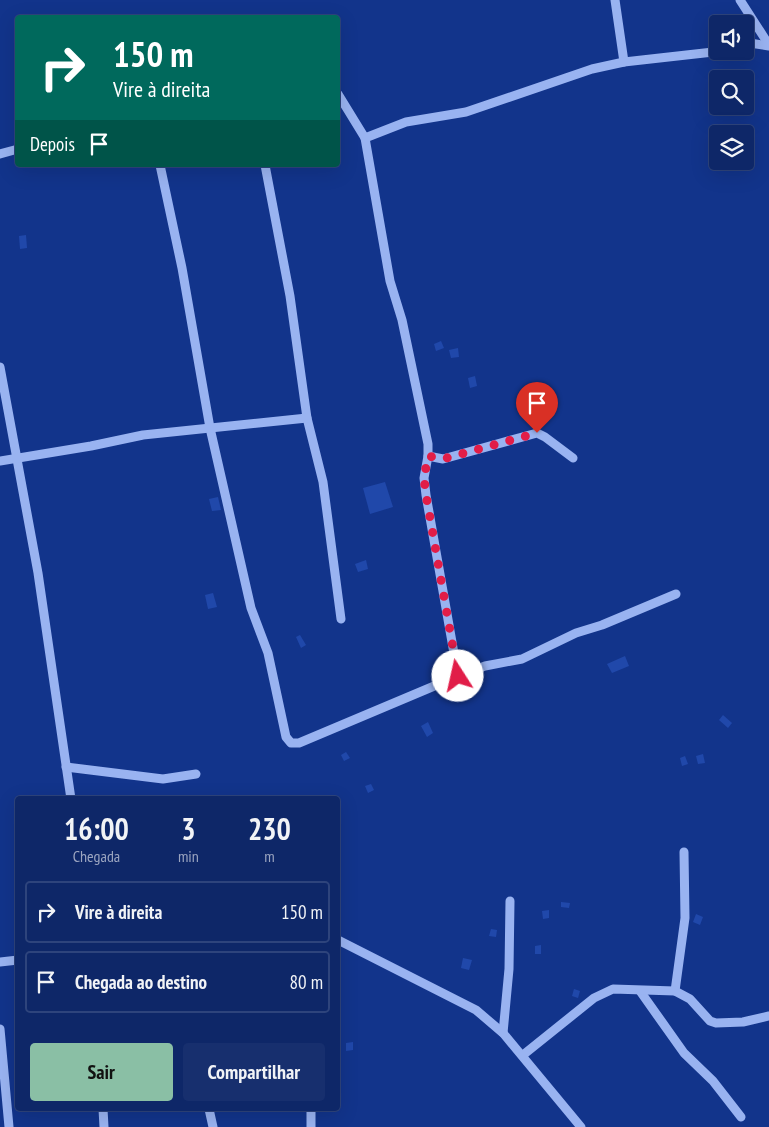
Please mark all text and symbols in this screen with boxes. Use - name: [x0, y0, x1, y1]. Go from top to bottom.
- map controls: [709, 15, 754, 170]
- button: sound: [709, 15, 754, 60]
- text: 150 m: [113, 31, 194, 77]
- icon: right: [30, 35, 95, 100]
- button: search: [709, 70, 754, 115]
- text: Vire à direita: [113, 75, 210, 103]
- button: layers: [709, 125, 754, 170]
- icon: arrive: [85, 130, 113, 158]
- text: Depois: [30, 132, 75, 156]
- pin: [516, 382, 558, 433]
- icon: arrive: [523, 389, 551, 417]
- position arrow: [431, 649, 483, 701]
- text: 16:00: [64, 809, 129, 848]
- text: 3: [181, 809, 196, 848]
- text: 230: [248, 809, 291, 848]
- text: Chegada: [73, 846, 120, 866]
- text: min: [178, 846, 199, 866]
- text: m: [264, 846, 275, 866]
- icon: right: [32, 898, 60, 926]
- text: Vire à direita: [75, 900, 162, 924]
- text: 150 m: [281, 900, 323, 924]
- icon: arrive: [32, 968, 60, 996]
- text: Chegada ao destino: [75, 970, 207, 994]
- text: 80 m: [290, 970, 323, 994]
- button: Sair: [30, 1043, 173, 1101]
- button: Compartilhar: [183, 1043, 325, 1101]

